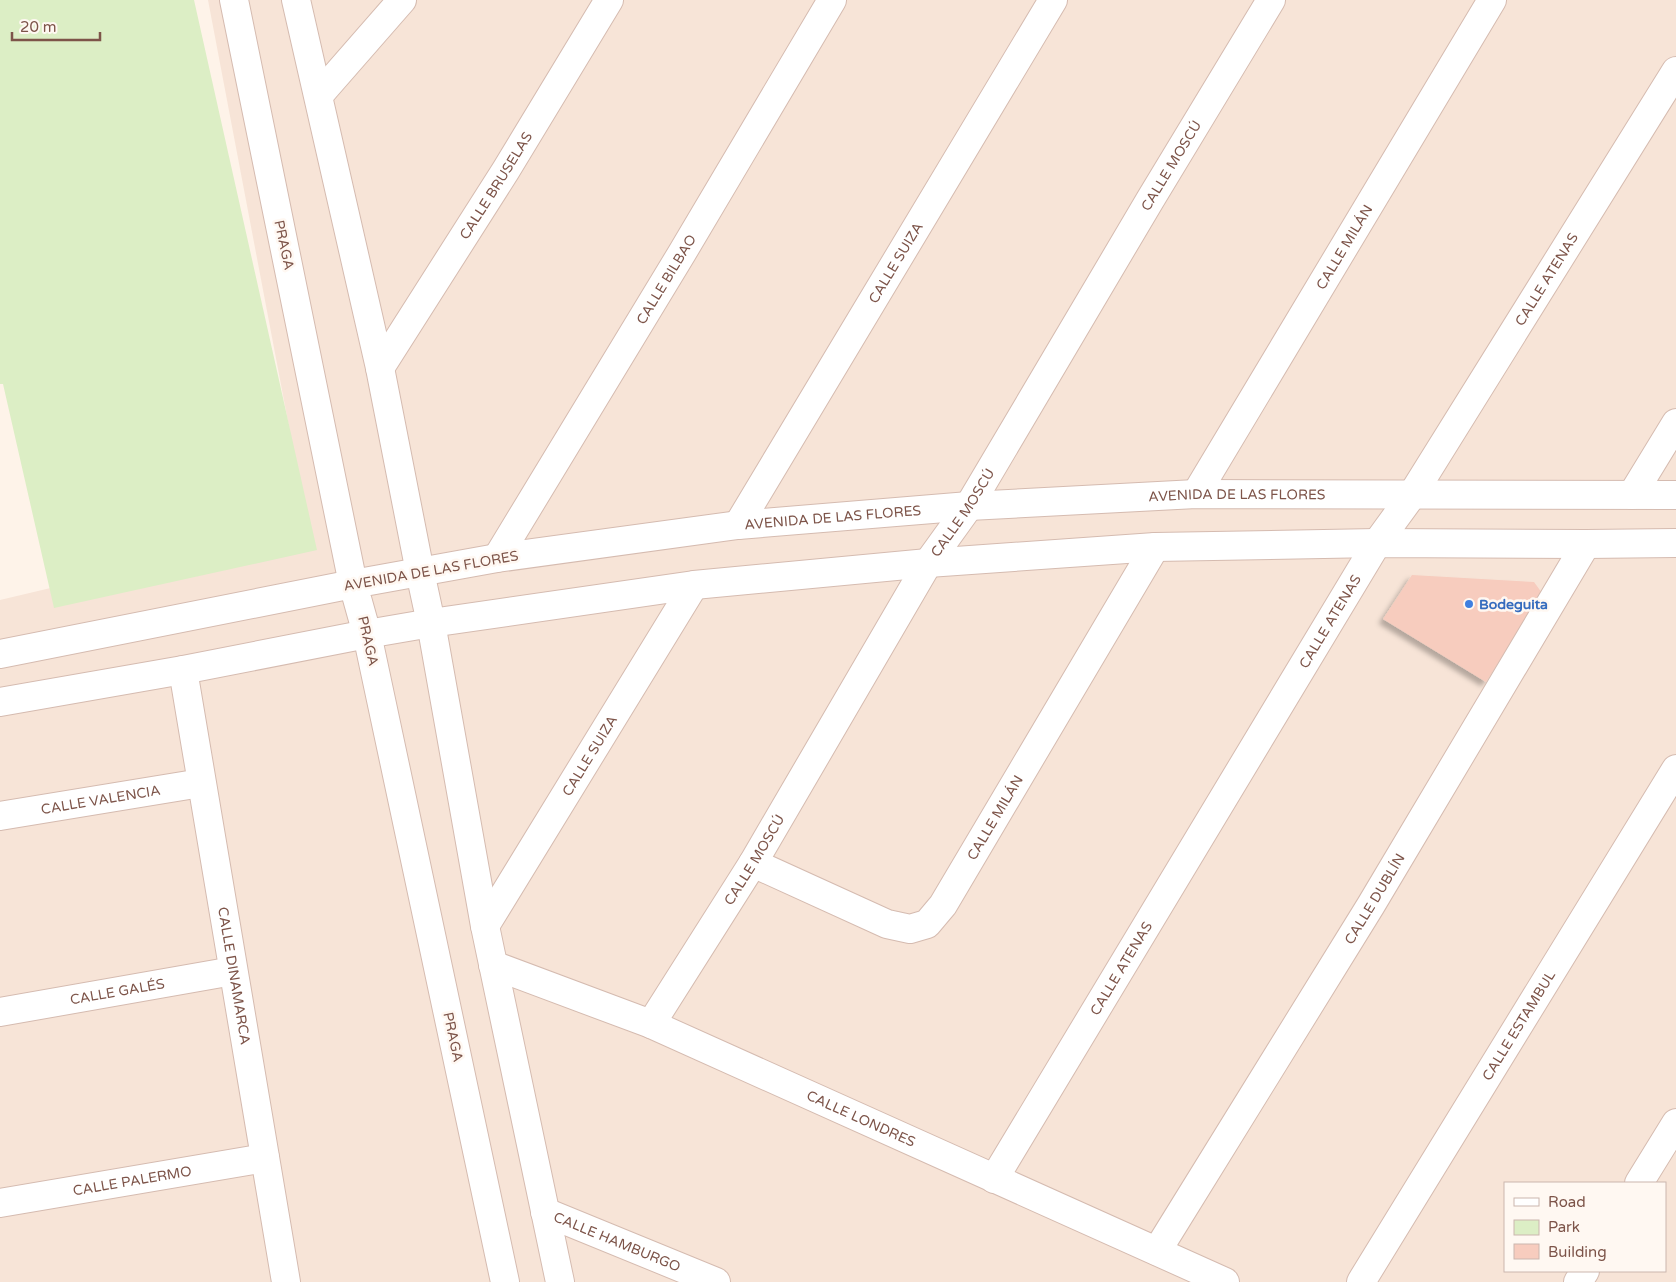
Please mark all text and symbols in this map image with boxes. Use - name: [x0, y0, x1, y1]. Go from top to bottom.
- scale bar: [12, 10, 100, 42]
- text: 20 m: [20, 18, 57, 36]
- street label: CALLE MOSCÚ: [1137, 117, 1205, 214]
- street label: CALLE BRUSELAS: [456, 128, 536, 242]
- street label: CALLE MILÁN: [1312, 201, 1376, 292]
- street label: PRAGA: [270, 218, 298, 272]
- street label: CALLE SUIZA: [865, 219, 926, 306]
- street label: CALLE ATENAS: [1511, 229, 1582, 329]
- street label: CALLE BILBAO: [632, 231, 700, 327]
- street label: CALLE MOSCÚ: [927, 465, 998, 560]
- street label: AVENIDA DE LAS FLORES: [1148, 485, 1326, 505]
- street label: AVENIDA DE LAS FLORES: [744, 501, 922, 533]
- street label: AVENIDA DE LAS FLORES: [342, 547, 520, 595]
- street label: CALLE ATENAS: [1295, 571, 1365, 671]
- place label: Bodeguita: [1479, 596, 1548, 613]
- marker: Bodeguita: [1463, 598, 1475, 610]
- street label: PRAGA: [354, 614, 382, 668]
- street label: CALLE SUIZA: [558, 712, 621, 799]
- street label: CALLE MILÁN: [963, 772, 1027, 863]
- street label: CALLE VALENCIA: [40, 781, 162, 818]
- street label: CALLE MOSCÚ: [720, 811, 788, 908]
- street label: CALLE DUBLÍN: [1340, 850, 1408, 947]
- street label: CALLE DINAMARCA: [215, 906, 254, 1046]
- street label: CALLE ATENAS: [1086, 918, 1156, 1018]
- street label: CALLE ESTAMBUL: [1478, 967, 1559, 1084]
- street label: CALLE GALÉS: [69, 975, 166, 1008]
- street label: PRAGA: [439, 1010, 467, 1064]
- street label: CALLE LONDRES: [804, 1087, 919, 1150]
- street label: CALLE PALERMO: [72, 1162, 193, 1199]
- legend: [1504, 1182, 1666, 1272]
- text: Road: [1548, 1193, 1586, 1211]
- street label: CALLE HAMBURGO: [551, 1208, 683, 1275]
- text: Park: [1548, 1218, 1580, 1236]
- text: Building: [1548, 1243, 1607, 1261]

